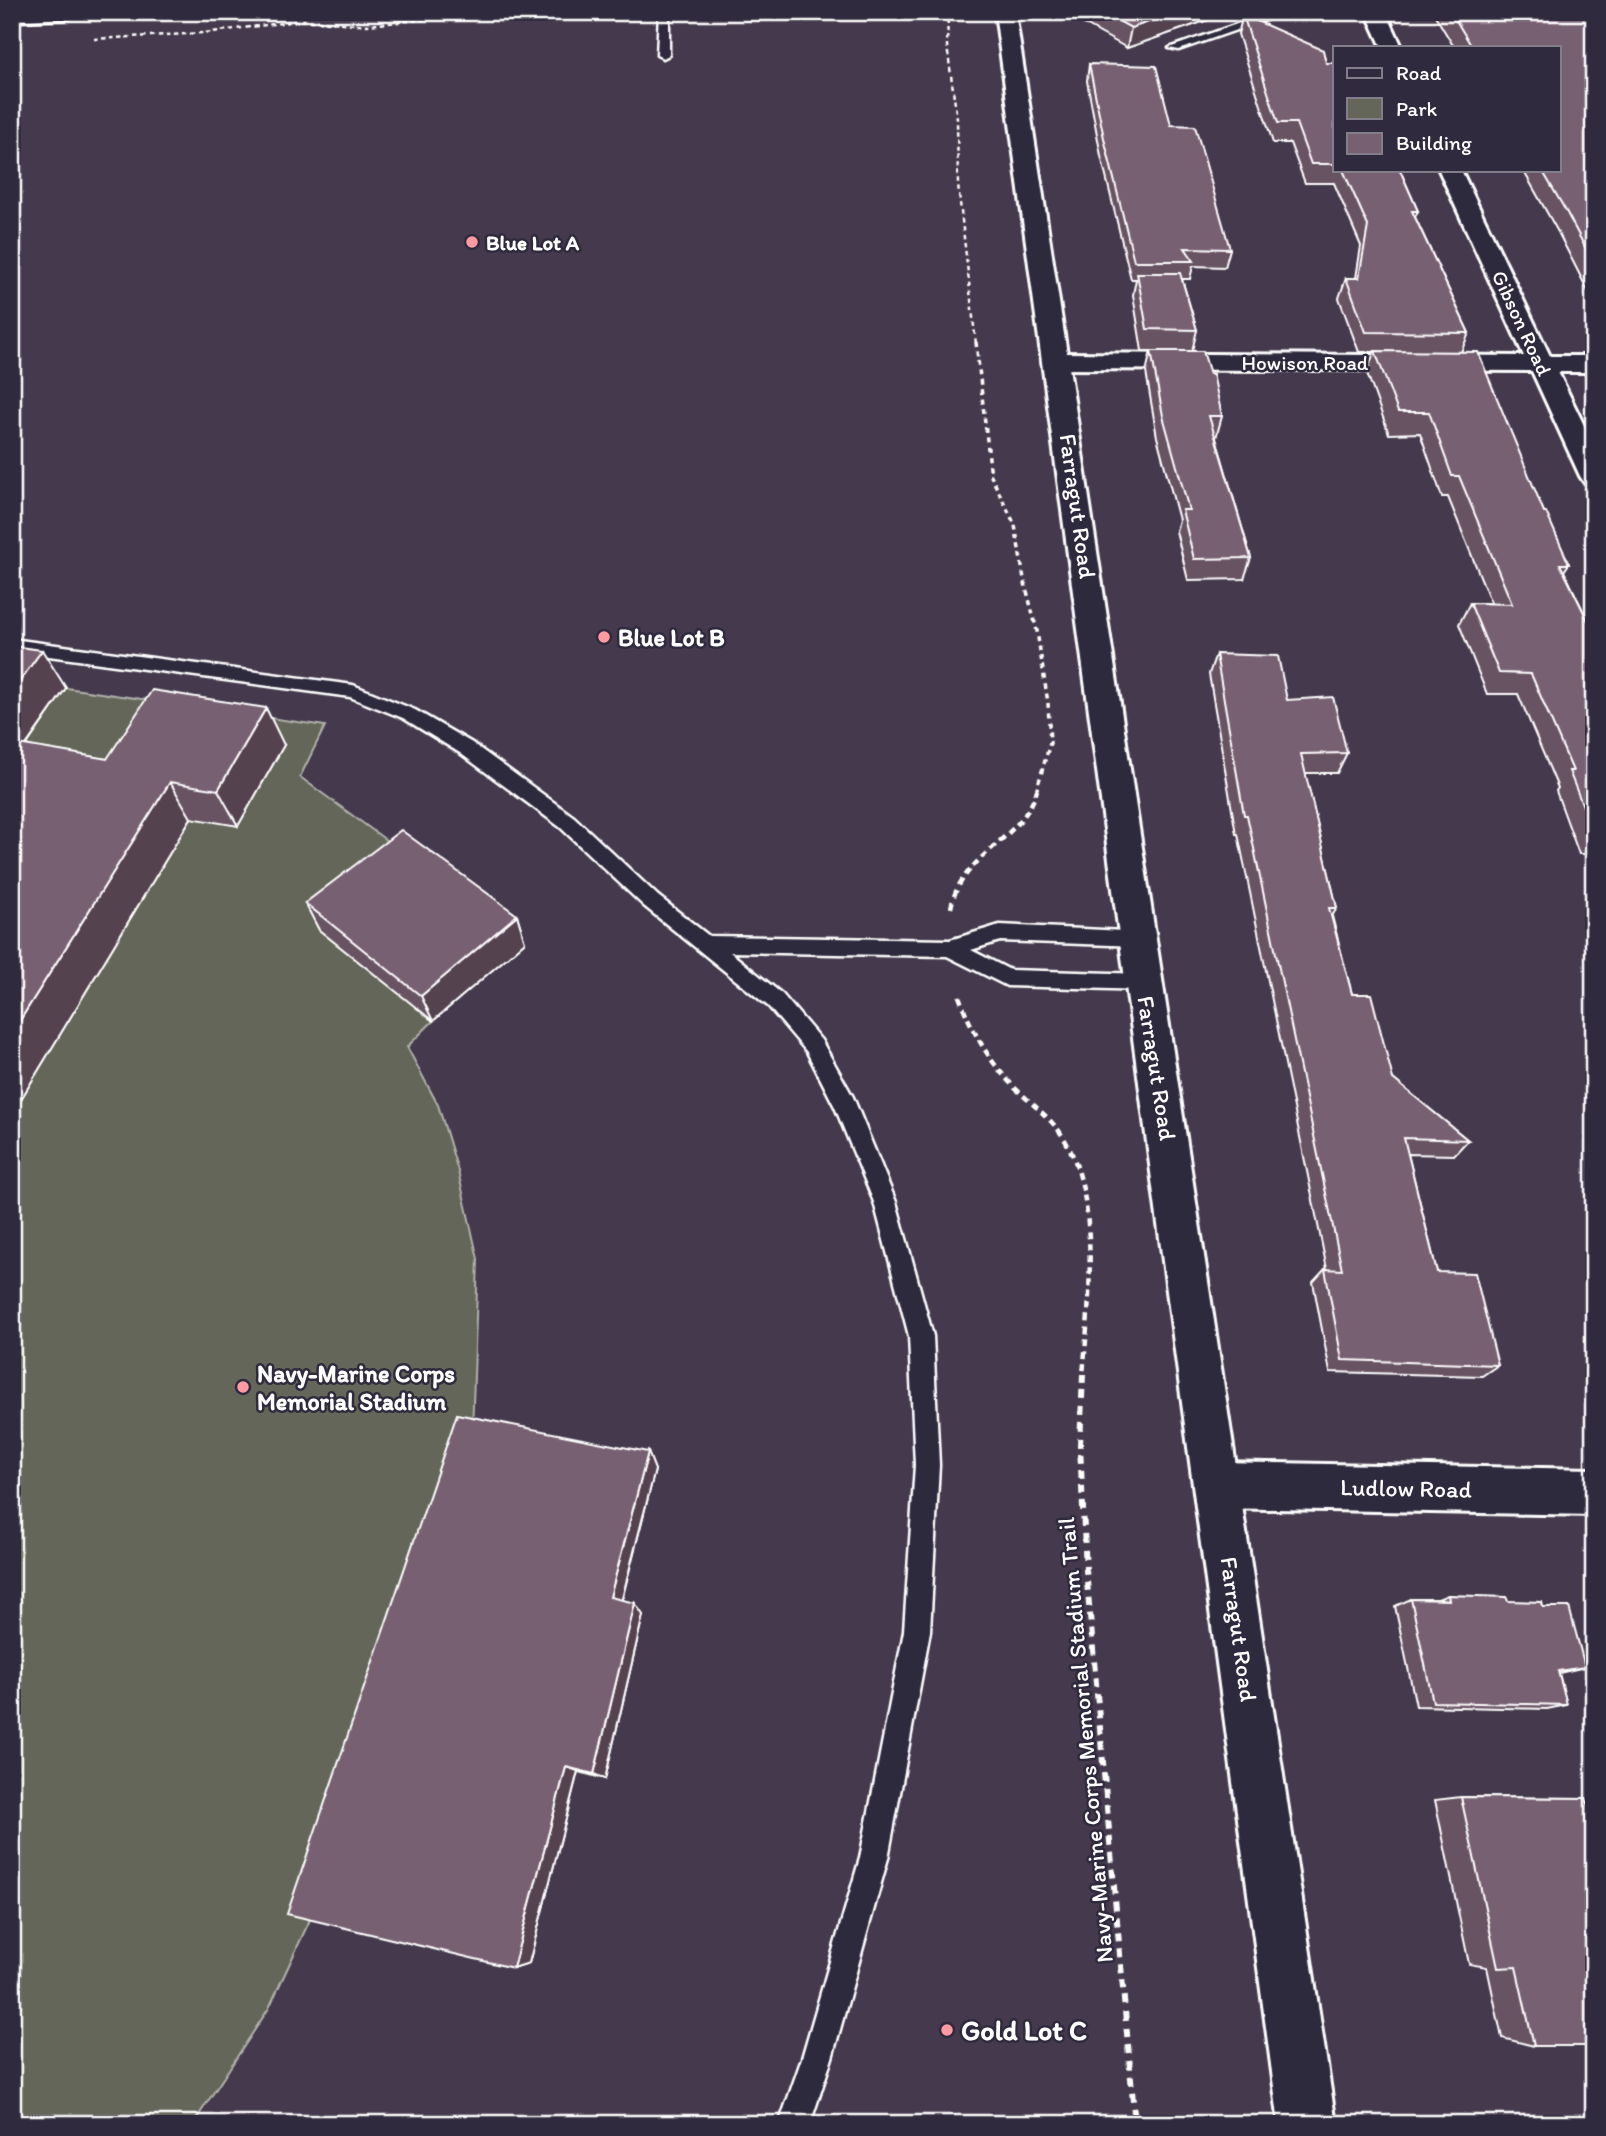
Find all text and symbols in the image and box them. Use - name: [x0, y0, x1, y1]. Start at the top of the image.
- legend: [1333, 46, 1560, 172]
- text: Road: [1396, 60, 1442, 85]
- text: Park: [1396, 96, 1438, 121]
- text: Building: [1396, 130, 1472, 155]
- place label: Blue Lot A: [486, 230, 580, 255]
- marker: Blue Lot A: [464, 234, 480, 250]
- street label: Gibson Road: [1487, 266, 1557, 380]
- street label: Howison Road: [1242, 350, 1369, 375]
- street label: Farragut Road: [1053, 432, 1103, 580]
- place label: Blue Lot B: [618, 623, 725, 652]
- marker: Blue Lot B: [596, 629, 612, 645]
- street label: Farragut Road: [1131, 994, 1183, 1142]
- place label: Navy-Marine Corps Memorial Stadium: [257, 1359, 455, 1416]
- marker: Navy-Marine Corps Memorial Stadium: [235, 1379, 251, 1395]
- street label: Ludlow Road: [1340, 1472, 1472, 1504]
- street label: Navy-Marine Corps Memorial Stadium Trail: [1051, 1516, 1119, 1964]
- street label: Farragut Road: [1214, 1555, 1264, 1703]
- place label: Gold Lot C: [961, 2013, 1087, 2047]
- marker: Gold Lot C: [939, 2022, 955, 2038]

